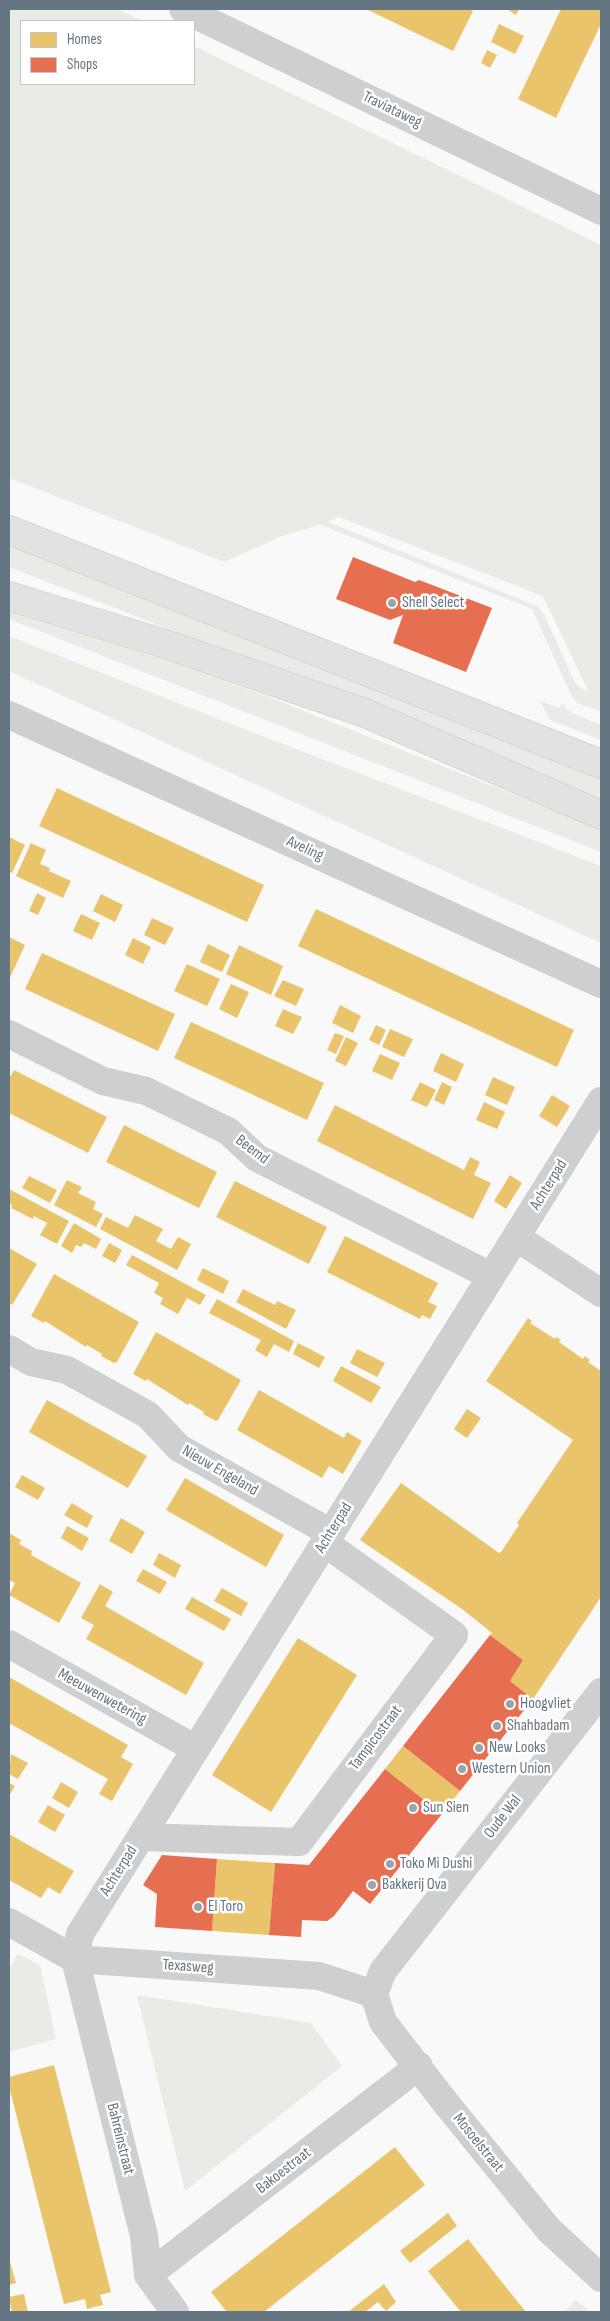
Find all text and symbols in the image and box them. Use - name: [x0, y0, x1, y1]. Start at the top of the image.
- legend: [20, 20, 195, 85]
- text: Homes: [67, 30, 102, 49]
- text: Shops: [67, 55, 98, 74]
- street label: Traviataweg: [359, 87, 425, 133]
- place label: Shell Select: [402, 593, 464, 613]
- marker: Shell Select: [386, 597, 398, 609]
- street label: Aveling: [283, 832, 327, 866]
- street label: Beemd: [231, 1131, 273, 1169]
- street label: Achterpad: [526, 1156, 572, 1214]
- street label: Nieuw Engeland: [179, 1442, 261, 1500]
- street label: Achterpad: [311, 1499, 357, 1557]
- street label: Meeuwenwetering: [54, 1665, 150, 1729]
- place label: Hoogvliet: [520, 1694, 571, 1714]
- marker: Hoogvliet: [504, 1698, 516, 1710]
- street label: Tampicostraat: [345, 1702, 407, 1774]
- place label: Shahbadam: [507, 1716, 570, 1736]
- marker: Shahbadam: [491, 1720, 503, 1732]
- place label: New Looks: [489, 1738, 546, 1758]
- marker: New Looks: [473, 1742, 485, 1754]
- place label: Western Union: [472, 1759, 551, 1779]
- marker: Western Union: [456, 1763, 468, 1775]
- street label: Oude Wal: [480, 1792, 526, 1842]
- place label: Sun Sien: [423, 1798, 469, 1818]
- marker: Sun Sien: [407, 1802, 419, 1814]
- street label: Achterpad: [96, 1842, 142, 1900]
- place label: Toko Mi Dushi: [400, 1854, 472, 1874]
- marker: Toko Mi Dushi: [384, 1858, 396, 1870]
- place label: Bakkerij Ova: [382, 1875, 447, 1895]
- marker: Bakkerij Ova: [366, 1879, 378, 1891]
- place label: El Toro: [208, 1897, 243, 1917]
- marker: El Toro: [192, 1901, 204, 1913]
- street label: Texasweg: [162, 1956, 214, 1978]
- street label: Bahreinstraat: [102, 2101, 138, 2177]
- street label: Mosoelstraat: [448, 2110, 508, 2176]
- street label: Bakoestraat: [253, 2144, 315, 2198]

